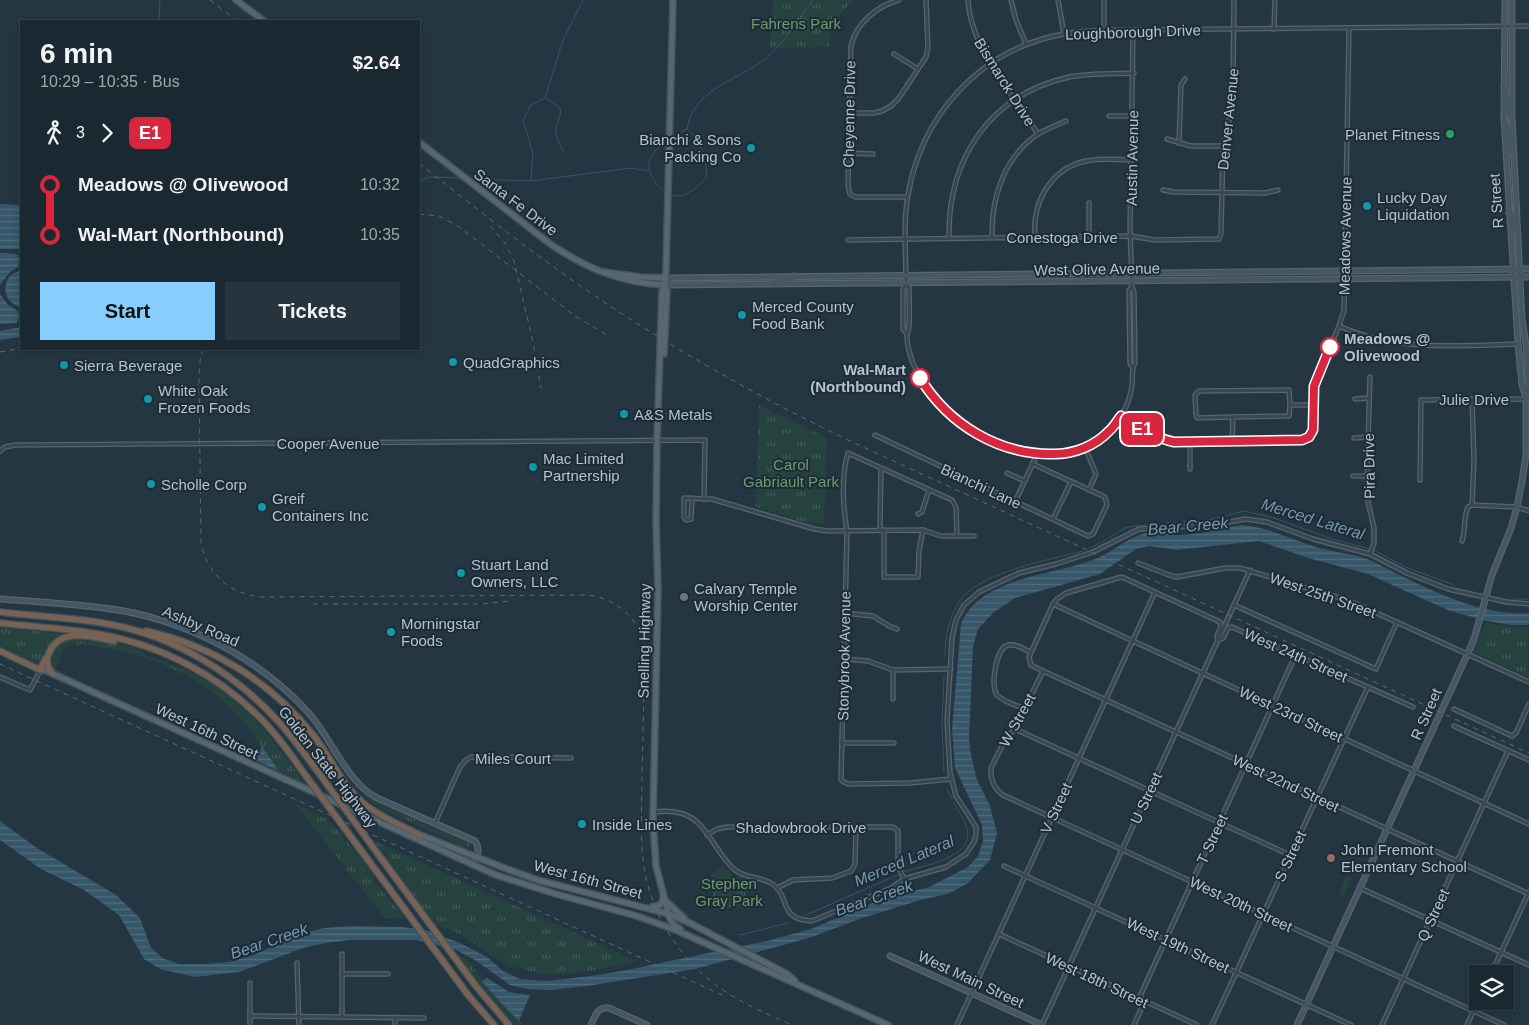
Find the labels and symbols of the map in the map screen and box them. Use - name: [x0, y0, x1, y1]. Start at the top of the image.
- park label: Fahrens Park: [751, 15, 842, 32]
- street label: Loughborough Drive: [1065, 21, 1201, 43]
- street label: Bismarck Drive: [971, 35, 1039, 129]
- street label: Cheyenne Drive: [840, 60, 858, 168]
- street label: Denver Avenue: [1214, 67, 1242, 171]
- street label: Austin Avenue: [1123, 110, 1141, 206]
- place label: Planet Fitness: [1345, 126, 1440, 143]
- marker: Planet Fitness: [1444, 128, 1456, 140]
- place label: Bianchi & Sons Packing Co: [639, 131, 741, 165]
- marker: Bianchi & Sons Packing Co: [745, 142, 757, 154]
- street label: Santa Fe Drive: [471, 165, 561, 239]
- street label: R Street: [1486, 172, 1506, 229]
- street label: Meadows Avenue: [1335, 177, 1355, 295]
- place label: Lucky Day Liquidation: [1377, 189, 1450, 223]
- marker: Lucky Day Liquidation: [1361, 200, 1373, 212]
- street label: Conestoga Drive: [1006, 229, 1118, 246]
- street label: West Olive Avenue: [1034, 259, 1160, 279]
- place label: Merced County Food Bank: [752, 298, 854, 332]
- marker: Merced County Food Bank: [736, 309, 748, 321]
- place label: Meadows @ Olivewood: [1344, 330, 1430, 364]
- marker: Meadows @ Olivewood: [1320, 337, 1340, 357]
- place label: QuadGraphics: [463, 354, 560, 371]
- marker: QuadGraphics: [447, 356, 459, 368]
- place label: Sierra Beverage: [74, 357, 182, 374]
- marker: Sierra Beverage: [58, 359, 70, 371]
- place label: Wal-Mart (Northbound): [810, 361, 906, 395]
- marker: Wal-Mart (Northbound): [910, 368, 930, 388]
- place label: White Oak Frozen Foods: [158, 382, 251, 416]
- street label: Julie Drive: [1439, 391, 1509, 408]
- marker: White Oak Frozen Foods: [142, 393, 154, 405]
- place label: A&S Metals: [634, 406, 712, 423]
- marker: A&S Metals: [618, 408, 630, 420]
- line badge: E1: [1120, 413, 1164, 445]
- street label: Pira Drive: [1360, 433, 1378, 499]
- street label: Cooper Avenue: [276, 435, 380, 452]
- place label: Mac Limited Partnership: [543, 450, 624, 484]
- park label: Carol Gabriault Park: [743, 456, 839, 490]
- street label: Bianchi Lane: [938, 460, 1024, 512]
- marker: Mac Limited Partnership: [527, 461, 539, 473]
- place label: Scholle Corp: [161, 476, 247, 493]
- marker: Scholle Corp: [145, 478, 157, 490]
- place label: Greif Containers Inc: [272, 490, 369, 524]
- water label: Merced Lateral: [1259, 495, 1367, 543]
- marker: Greif Containers Inc: [256, 501, 268, 513]
- water label: Bear Creek: [1147, 514, 1230, 538]
- place label: Stuart Land Owners, LLC: [471, 556, 559, 590]
- marker: Stuart Land Owners, LLC: [455, 567, 467, 579]
- street label: West 25th Street: [1268, 569, 1379, 621]
- place label: Calvary Temple Worship Center: [694, 580, 798, 614]
- street label: Snelling Highway: [634, 583, 654, 699]
- marker: Calvary Temple Worship Center: [678, 591, 690, 603]
- street label: Stonybrook Avenue: [834, 591, 854, 721]
- street label: Ashby Road: [160, 602, 242, 650]
- place label: Morningstar Foods: [401, 615, 480, 649]
- street label: West 24th Street: [1242, 625, 1351, 686]
- marker: Morningstar Foods: [385, 626, 397, 638]
- street label: West 23rd Street: [1237, 683, 1346, 746]
- street label: R Street: [1407, 685, 1445, 743]
- street label: W Street: [995, 690, 1039, 750]
- street label: West 16th Street: [153, 700, 262, 763]
- street label: Golden State Highway: [275, 703, 381, 831]
- street label: Miles Court: [475, 750, 552, 767]
- street label: West 22nd Street: [1230, 751, 1343, 815]
- street label: U Street: [1127, 769, 1166, 827]
- street label: V Street: [1037, 779, 1076, 836]
- street label: T Street: [1193, 811, 1231, 867]
- place label: Inside Lines: [592, 816, 672, 833]
- marker: Inside Lines: [576, 818, 588, 830]
- street label: Shadowbrook Drive: [736, 819, 866, 836]
- street label: S Street: [1271, 827, 1310, 884]
- water label: Merced Lateral: [852, 832, 957, 890]
- place label: John Fremont Elementary School: [1341, 841, 1467, 875]
- marker: John Fremont Elementary School: [1325, 852, 1337, 864]
- street label: West 16th Street: [532, 856, 645, 902]
- street label: West 20th Street: [1187, 873, 1296, 936]
- park label: Stephen Gray Park: [695, 875, 763, 909]
- water label: Bear Creek: [833, 876, 916, 919]
- street label: Q Street: [1413, 885, 1453, 944]
- street label: West 19th Street: [1124, 914, 1233, 977]
- water label: Bear Creek: [228, 919, 311, 962]
- street label: West Main Street: [915, 947, 1027, 1011]
- street label: West 18th Street: [1043, 949, 1152, 1012]

